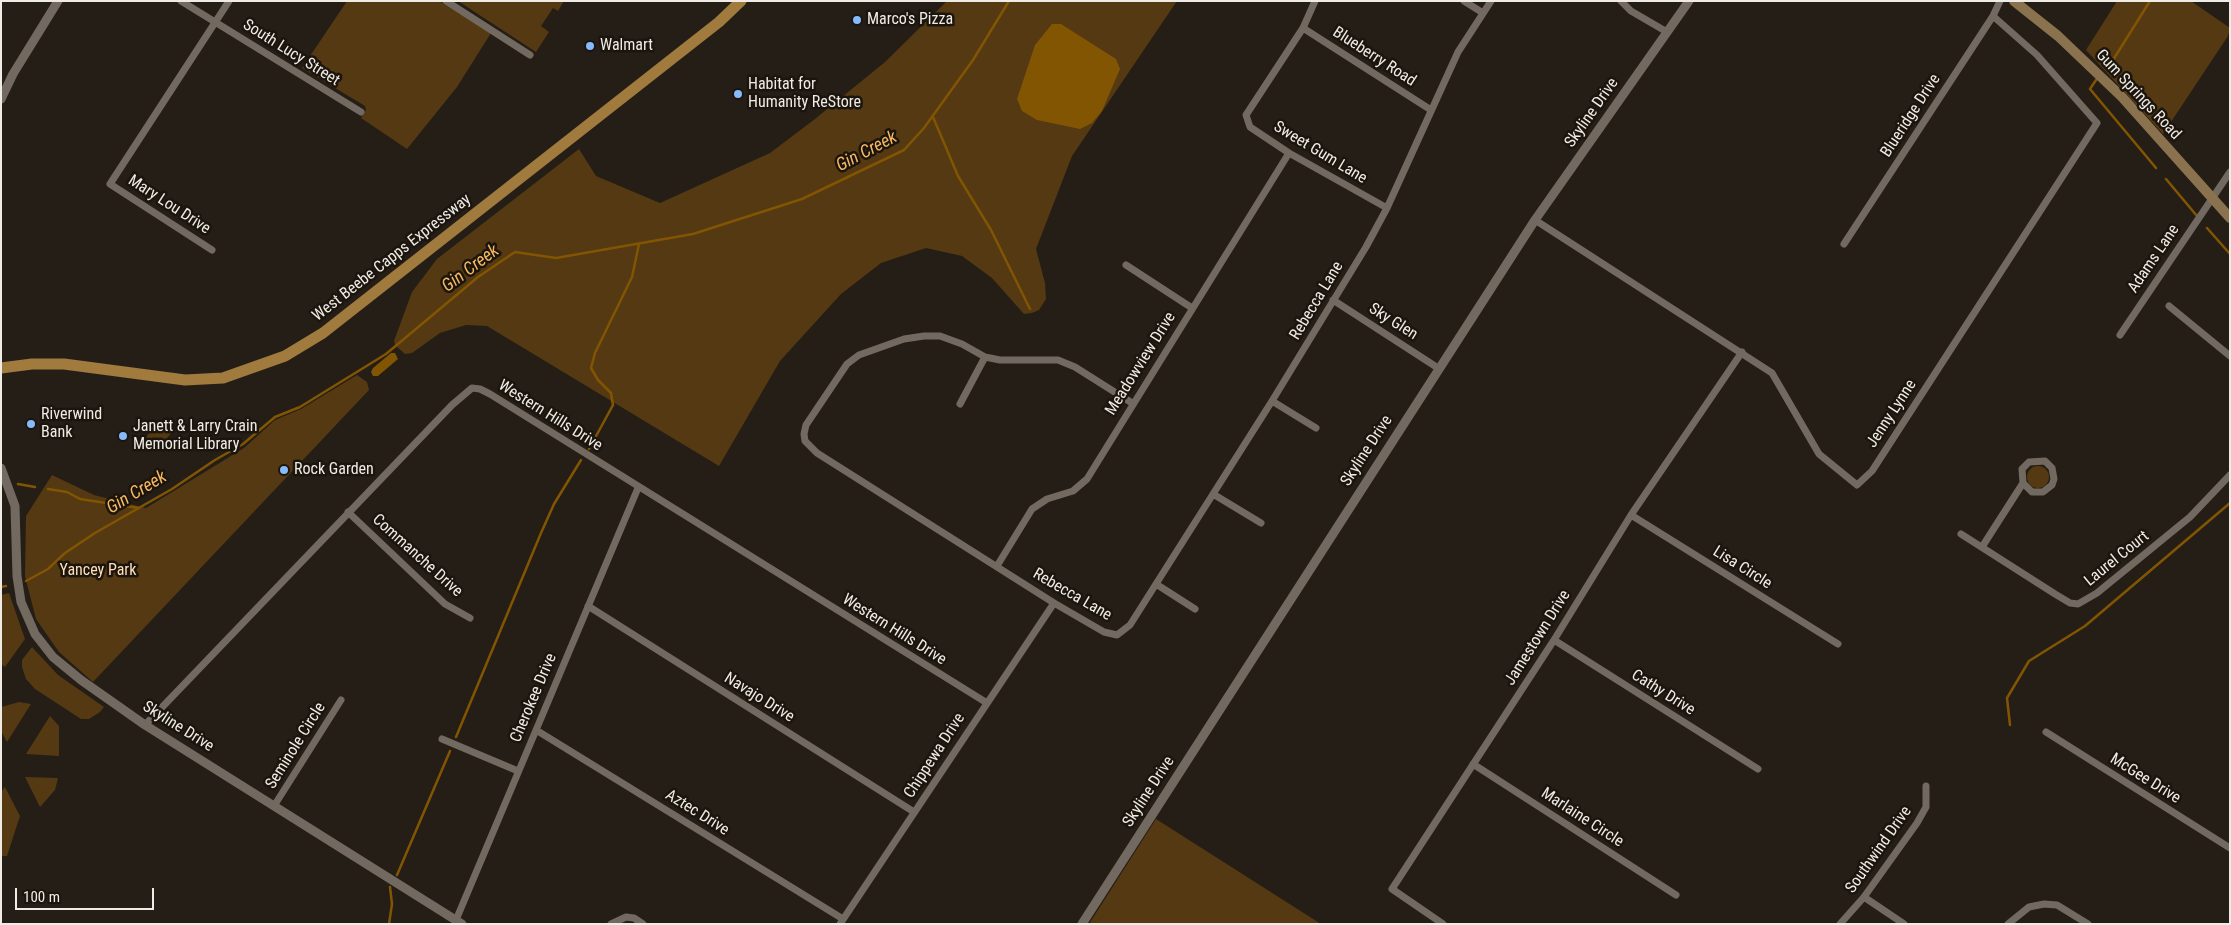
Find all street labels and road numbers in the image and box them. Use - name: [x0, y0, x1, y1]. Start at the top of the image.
- street label: South Lucy Street: [239, 16, 343, 90]
- street label: Blueberry Road: [1329, 23, 1419, 91]
- street label: Gum Springs Road: [2091, 46, 2185, 144]
- street label: Blueridge Drive: [1877, 71, 1945, 161]
- street label: Skyline Drive: [1561, 75, 1623, 151]
- street label: Sweet Gum Lane: [1270, 118, 1370, 188]
- street label: Mary Lou Drive: [124, 171, 214, 239]
- street label: West Beebe Capps Expressway: [309, 190, 475, 326]
- street label: Adams Lane: [2124, 221, 2184, 297]
- street label: Rebecca Lane: [1286, 258, 1348, 344]
- street label: Sky Glen: [1365, 299, 1421, 345]
- street label: Meadowview Drive: [1102, 309, 1180, 419]
- street label: Western Hills Drive: [494, 376, 606, 456]
- street label: Jenny Lynne: [1863, 376, 1921, 452]
- street label: Skyline Drive: [1337, 412, 1397, 490]
- street label: Commanche Drive: [368, 510, 466, 602]
- street label: Laurel Court: [2081, 527, 2153, 591]
- street label: Lisa Circle: [1709, 542, 1775, 594]
- street label: Rebecca Lane: [1029, 565, 1115, 625]
- street label: Jamestown Drive: [1501, 587, 1575, 689]
- street label: Western Hills Drive: [838, 590, 950, 670]
- street label: Cherokee Drive: [507, 651, 561, 745]
- street label: Cathy Drive: [1628, 666, 1698, 720]
- street label: Navajo Drive: [720, 669, 798, 727]
- street label: Skyline Drive: [139, 698, 217, 756]
- street label: Seminole Circle: [262, 699, 330, 793]
- street label: Chippewa Drive: [900, 710, 970, 802]
- street label: McGee Drive: [2106, 750, 2184, 808]
- street label: Skyline Drive: [1119, 753, 1179, 831]
- street label: Marlaine Circle: [1537, 784, 1627, 852]
- street label: Aztec Drive: [662, 786, 732, 840]
- street label: Southwind Drive: [1842, 803, 1916, 897]

